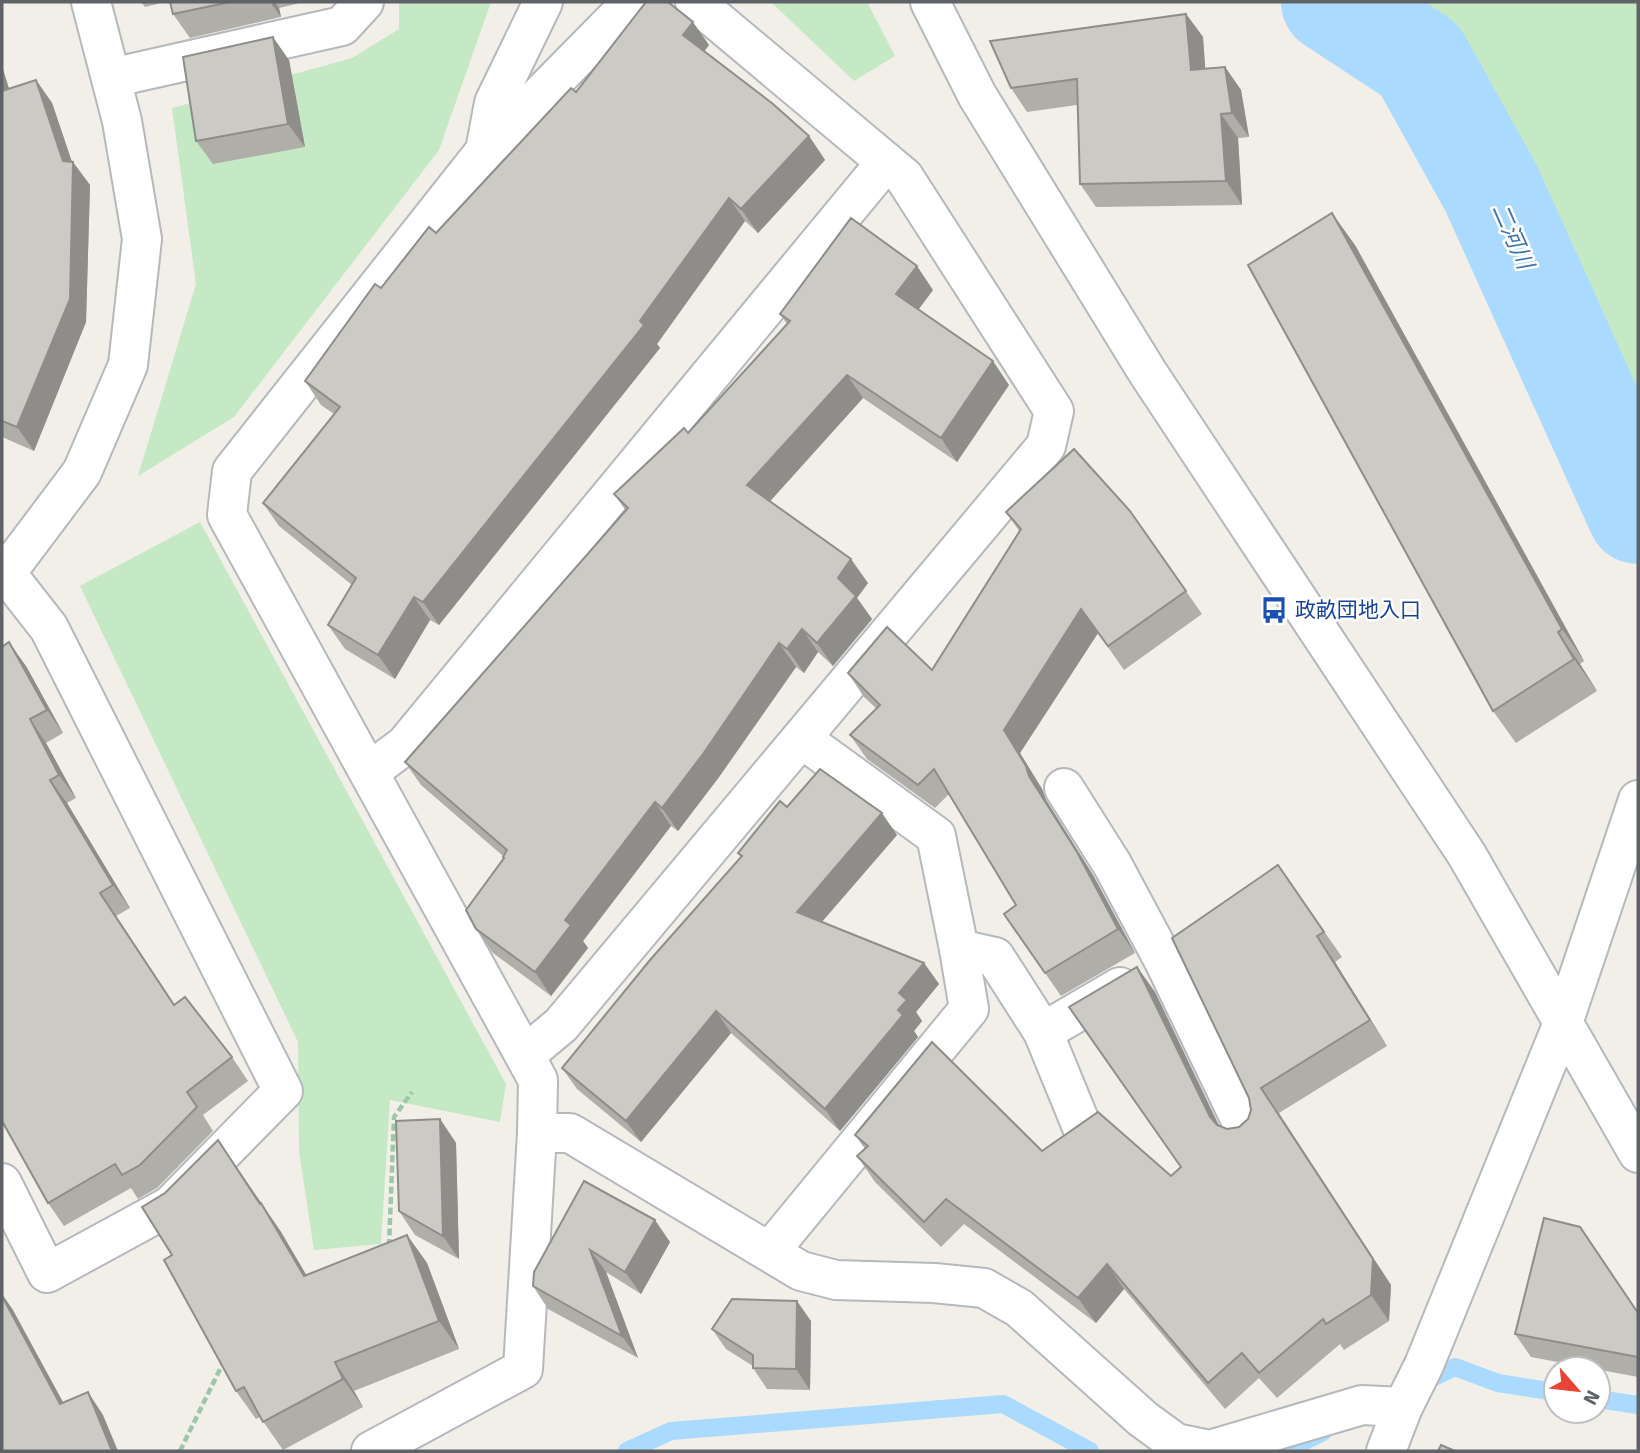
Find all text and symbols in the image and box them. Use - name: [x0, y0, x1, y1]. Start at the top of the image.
- water label: 二河川: [1485, 199, 1541, 276]
- bus stop icon: 政畝団地入口: [1259, 595, 1289, 625]
- place label: 政畝団地入口: [1295, 597, 1421, 623]
- north arrow: [1542, 1355, 1612, 1425]
- text: N: [1577, 1386, 1605, 1409]

